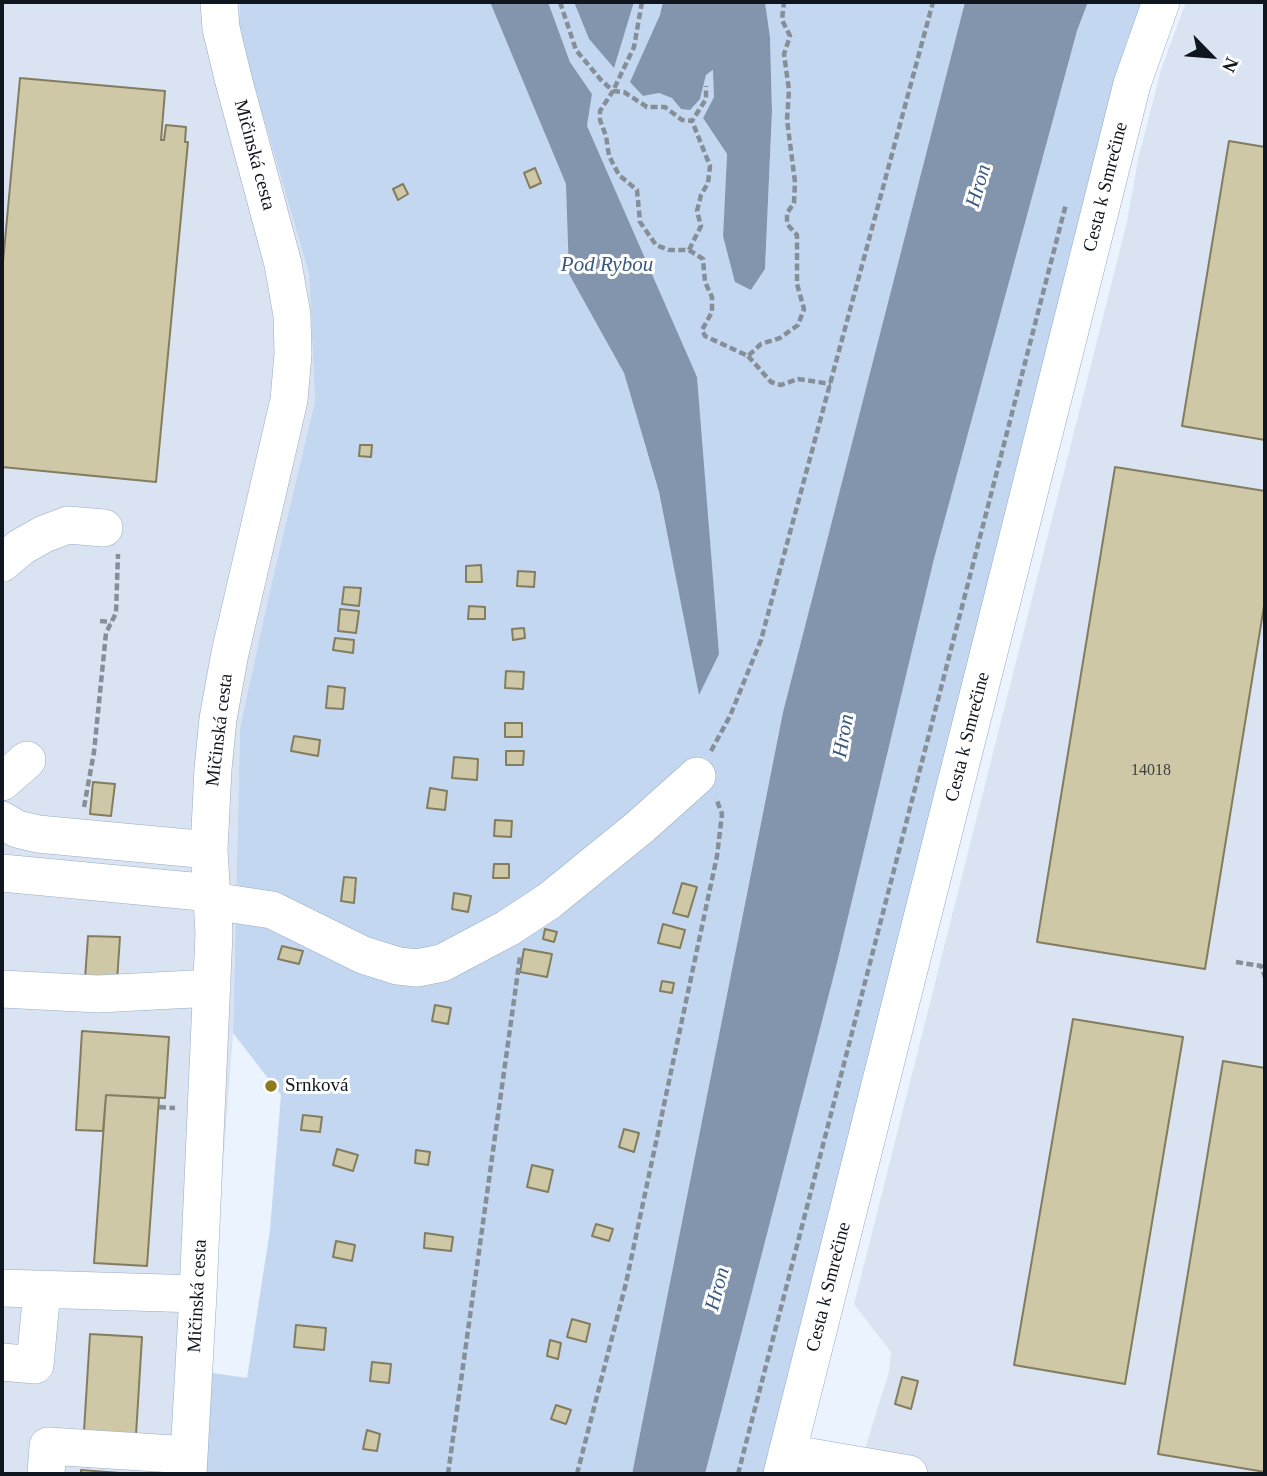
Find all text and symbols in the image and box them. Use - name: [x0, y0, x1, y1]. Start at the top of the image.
- north arrow: [1176, 21, 1246, 91]
- text: N: [1218, 54, 1243, 76]
- street label: Mičinská cesta: [228, 97, 280, 213]
- street label: Cesta k Smrečine: [1079, 120, 1133, 254]
- water label: Hron: [961, 162, 997, 210]
- water label: Pod Rybou: [561, 252, 653, 278]
- street label: Cesta k Smrečine: [941, 670, 995, 804]
- street label: Mičinská cesta: [202, 672, 238, 788]
- water label: Hron: [828, 712, 860, 760]
- house number: 14018: [1131, 761, 1171, 781]
- place label: Srnková: [285, 1075, 348, 1097]
- marker: Srnková: [263, 1078, 279, 1094]
- street label: Cesta k Smrečine: [802, 1220, 856, 1354]
- street label: Mičinská cesta: [184, 1239, 212, 1353]
- water label: Hron: [700, 1265, 736, 1313]

